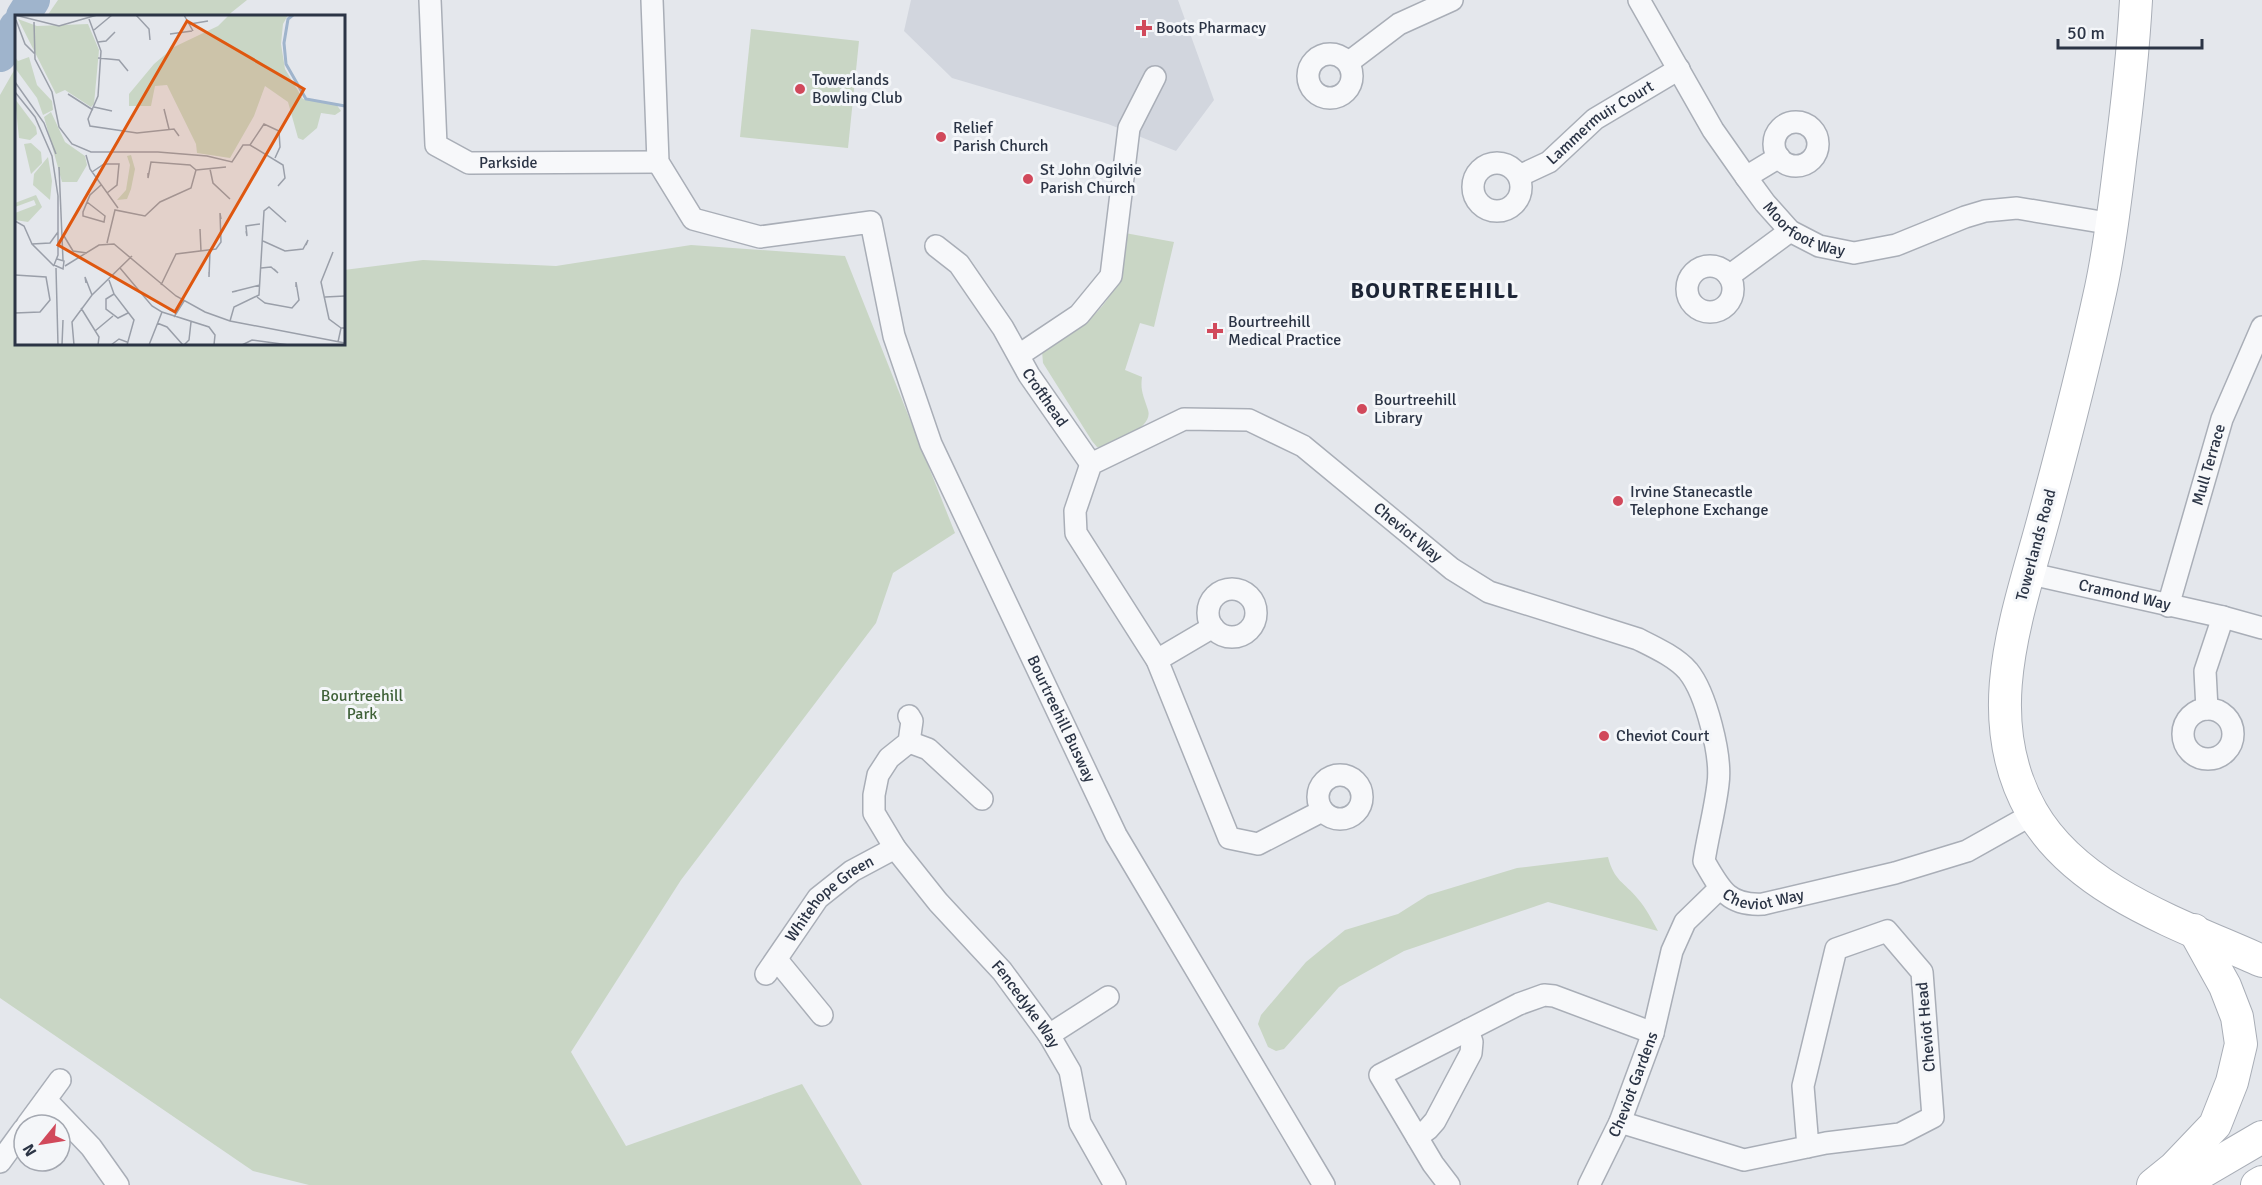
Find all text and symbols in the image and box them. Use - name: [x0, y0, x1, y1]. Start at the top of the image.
- scale bar: [2058, 12, 2202, 50]
- inset map: [15, 15, 345, 345]
- place label: Boots Pharmacy: [1156, 18, 1266, 38]
- marker: Boots Pharmacy: [1137, 21, 1151, 35]
- text: 50 m: [2067, 22, 2105, 44]
- place label: Towerlands Bowling Club: [812, 70, 902, 108]
- street label: Lammermuir Court: [1542, 76, 1658, 169]
- marker: Towerlands Bowling Club: [793, 82, 807, 96]
- place label: Relief Parish Church: [953, 118, 1049, 156]
- marker: Relief Parish Church: [934, 130, 948, 144]
- street label: Parkside: [479, 153, 538, 173]
- place label: St John Ogilvie Parish Church: [1040, 160, 1142, 198]
- marker: St John Ogilvie Parish Church: [1021, 172, 1035, 186]
- street label: Moorfoot Way: [1758, 197, 1847, 261]
- district label: BOURTREEHILL: [1350, 277, 1520, 304]
- place label: Bourtreehill Medical Practice: [1228, 312, 1341, 350]
- marker: Bourtreehill Medical Practice: [1206, 322, 1224, 340]
- street label: Crofthead: [1017, 365, 1072, 431]
- place label: Bourtreehill Library: [1374, 390, 1457, 428]
- marker: Bourtreehill Library: [1355, 402, 1369, 416]
- street label: Mull Terrace: [2187, 422, 2230, 508]
- place label: Irvine Stanecastle Telephone Exchange: [1630, 482, 1769, 520]
- street label: Towerlands Road: [2011, 487, 2061, 603]
- marker: Irvine Stanecastle Telephone Exchange: [1611, 494, 1625, 508]
- street label: Cheviot Way: [1369, 498, 1447, 567]
- street label: Cramond Way: [2077, 575, 2173, 615]
- street label: Bourtreehill Busway: [1022, 652, 1100, 786]
- park label: Bourtreehill Park: [321, 686, 404, 724]
- place label: Cheviot Court: [1616, 726, 1710, 746]
- marker: Cheviot Court: [1597, 729, 1611, 743]
- street label: Whitehope Green: [781, 851, 877, 946]
- street label: Cheviot Way: [1718, 884, 1806, 915]
- street label: Fencedyke Way: [987, 956, 1065, 1052]
- street label: Cheviot Head: [1912, 981, 1940, 1073]
- street label: Cheviot Gardens: [1604, 1029, 1663, 1141]
- north arrow: [12, 1113, 72, 1173]
- text: N: [18, 1140, 41, 1160]

